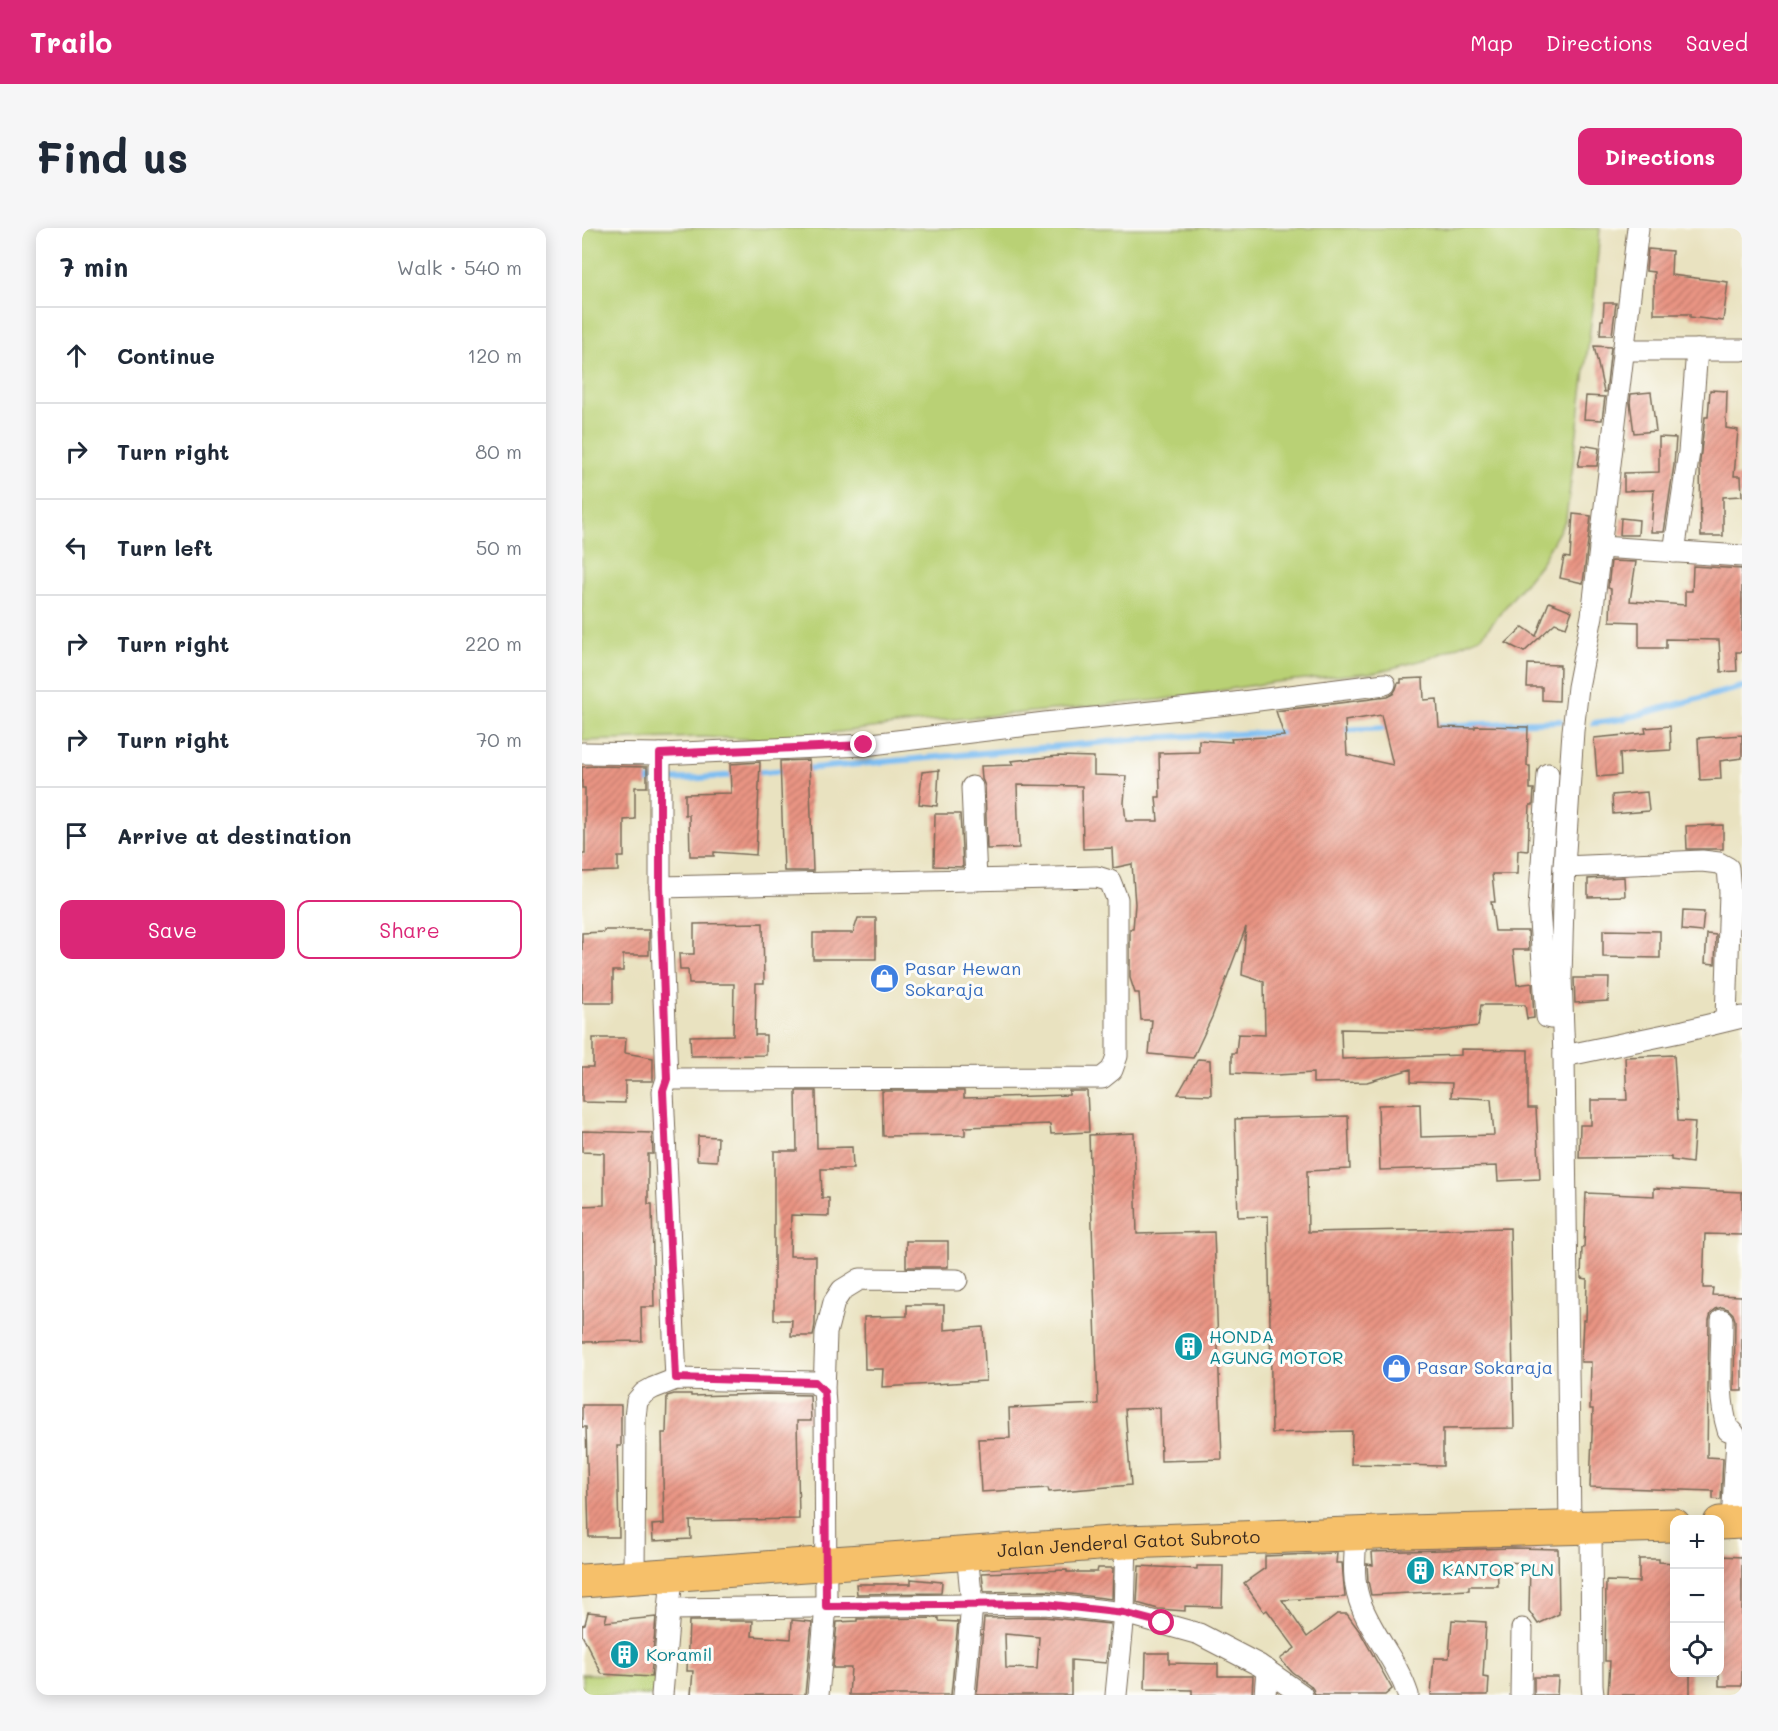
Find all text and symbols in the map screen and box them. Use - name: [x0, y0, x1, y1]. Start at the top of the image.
- text: Trailo: [30, 24, 112, 60]
- text: Map: [1470, 29, 1513, 56]
- text: Directions: [1546, 29, 1653, 56]
- text: Saved: [1686, 29, 1748, 56]
- button: Directions: [1578, 128, 1742, 185]
- text: Find us: [36, 129, 188, 184]
- text: 7 min: [60, 250, 128, 284]
- text: Walk · 540 m: [397, 254, 522, 280]
- icon: ahead: [60, 339, 93, 372]
- text: Continue: [117, 341, 215, 370]
- text: 120 m: [467, 342, 522, 368]
- icon: right: [60, 435, 93, 468]
- text: Turn right: [117, 437, 229, 466]
- text: 80 m: [475, 438, 522, 464]
- icon: left: [60, 531, 93, 564]
- text: Turn left: [117, 533, 213, 562]
- text: 50 m: [476, 534, 522, 560]
- icon: right: [60, 627, 93, 660]
- text: Turn right: [117, 629, 229, 658]
- text: 220 m: [465, 630, 522, 656]
- icon: right: [60, 723, 93, 756]
- text: Turn right: [117, 725, 229, 754]
- text: 70 m: [476, 726, 522, 752]
- route end: [850, 731, 876, 757]
- icon: arrive: [60, 819, 93, 852]
- text: Arrive at destination: [117, 821, 352, 850]
- button: Save: [60, 900, 285, 959]
- button: Share: [297, 900, 522, 959]
- place label: Pasar Hewan Sokaraja: [905, 956, 1021, 1001]
- shop icon: Pasar Hewan Sokaraja: [868, 963, 900, 995]
- place label: HONDA AGUNG MOTOR: [1209, 1324, 1344, 1369]
- building icon: HONDA AGUNG MOTOR: [1172, 1331, 1204, 1363]
- shop icon: Pasar Sokaraja: [1380, 1352, 1412, 1384]
- place label: Pasar Sokaraja: [1417, 1355, 1553, 1379]
- map controls: [1670, 1515, 1724, 1677]
- button: +: [1670, 1515, 1724, 1569]
- street label: Jalan Jenderal Gatot Subroto: [996, 1524, 1261, 1562]
- building icon: KANTOR PLN: [1405, 1554, 1437, 1586]
- place label: KANTOR PLN: [1442, 1557, 1554, 1581]
- button: −: [1670, 1569, 1724, 1623]
- route start: [1148, 1609, 1174, 1635]
- button: locate: [1670, 1623, 1724, 1677]
- building icon: Koramil: [609, 1639, 641, 1671]
- place label: Koramil: [646, 1642, 712, 1666]

